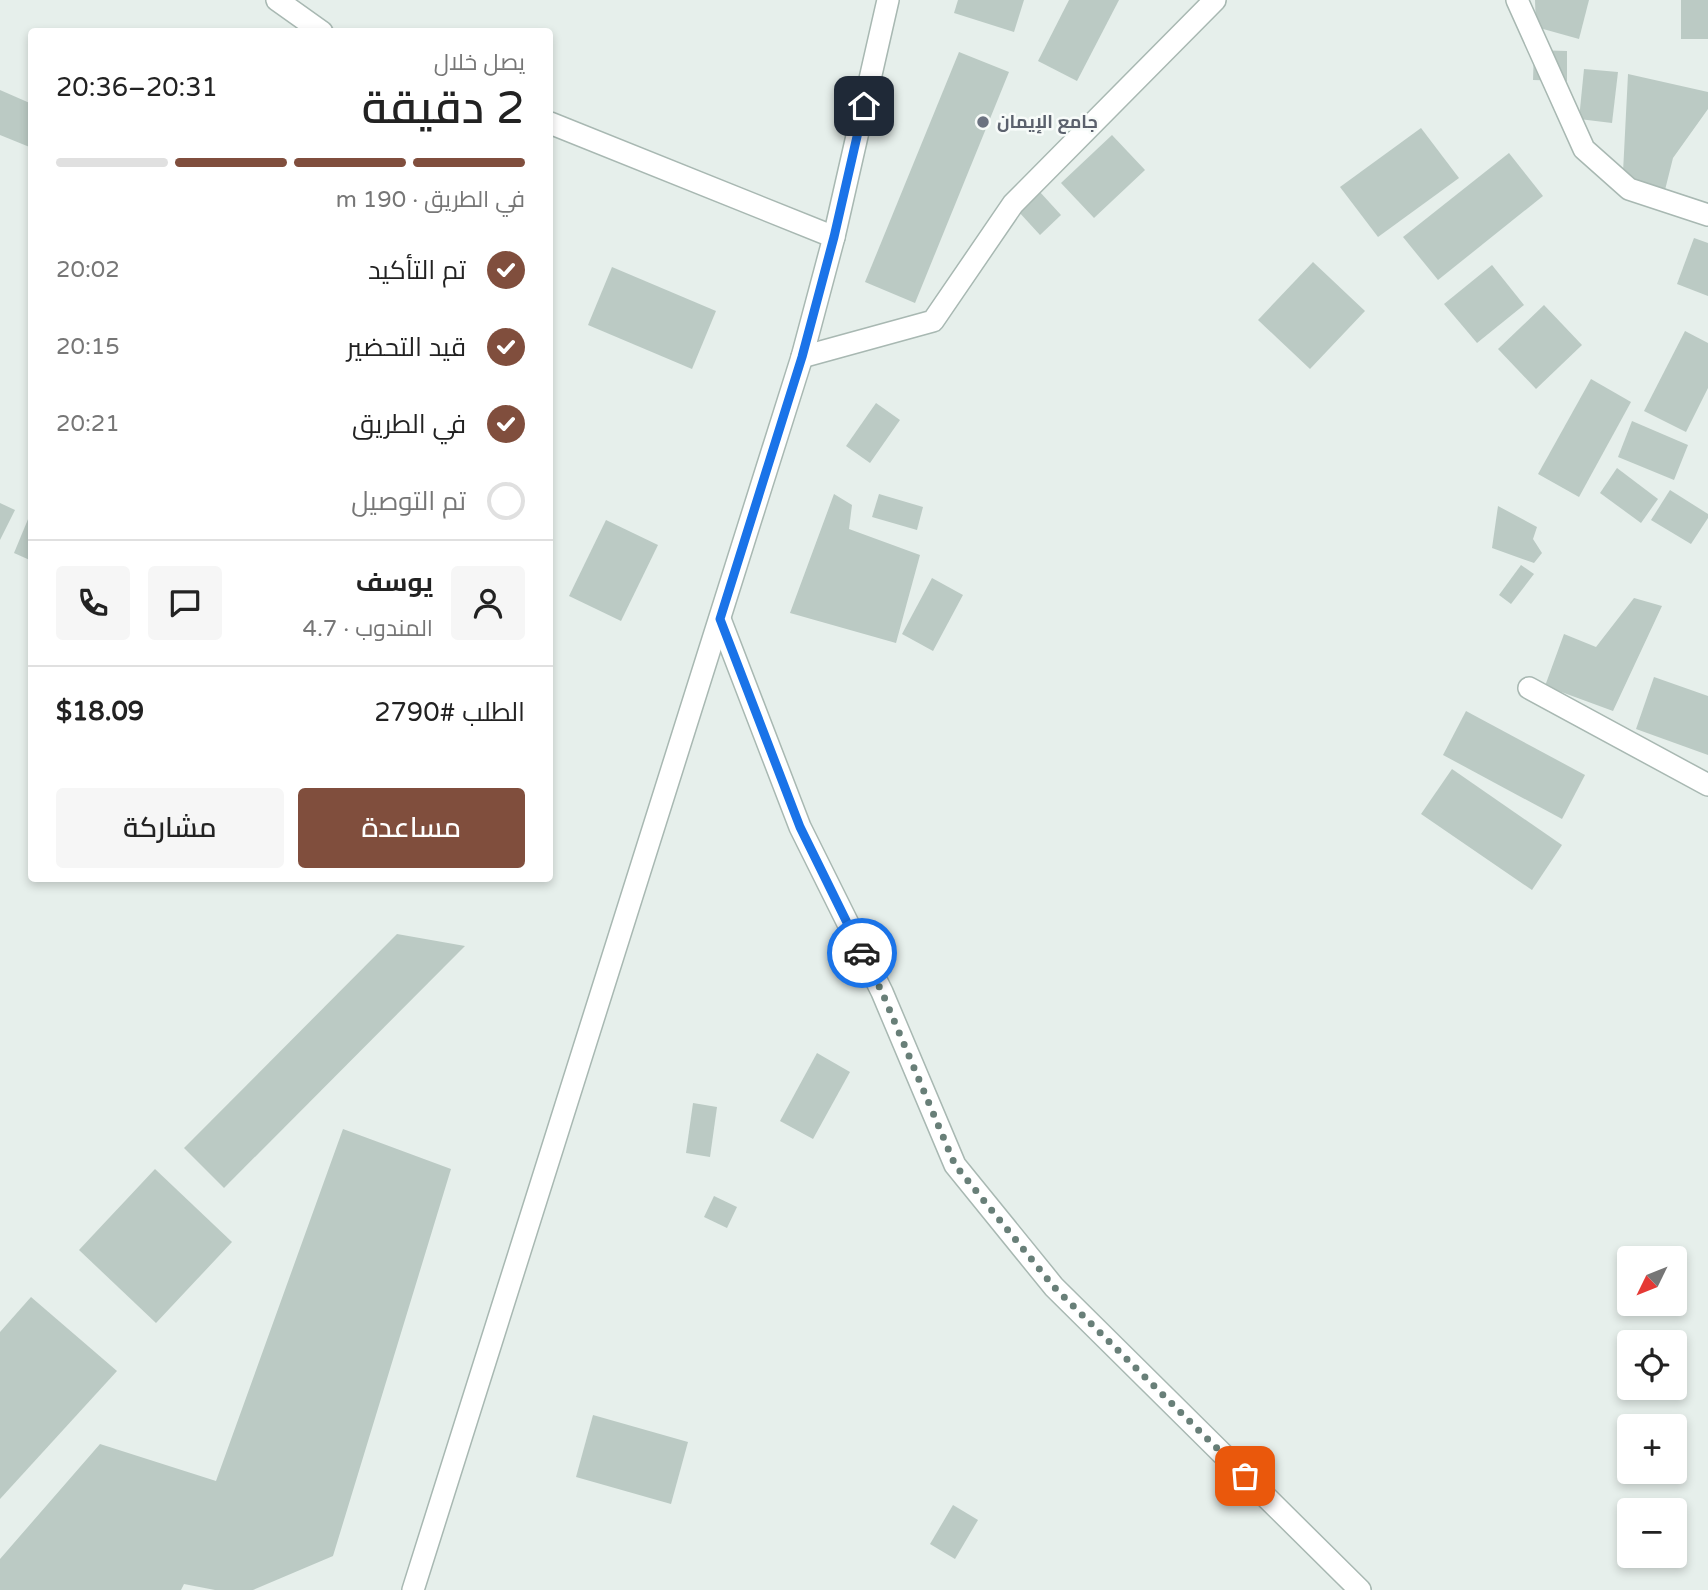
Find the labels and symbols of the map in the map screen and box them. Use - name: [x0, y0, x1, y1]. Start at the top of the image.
- pin: [834, 76, 894, 136]
- place label: جامع الإيمان: [997, 111, 1098, 134]
- marker: جامع الإيمان: [975, 114, 991, 130]
- courier: [827, 918, 897, 988]
- north arrow: [1617, 1246, 1687, 1316]
- pin: [1215, 1446, 1275, 1506]

